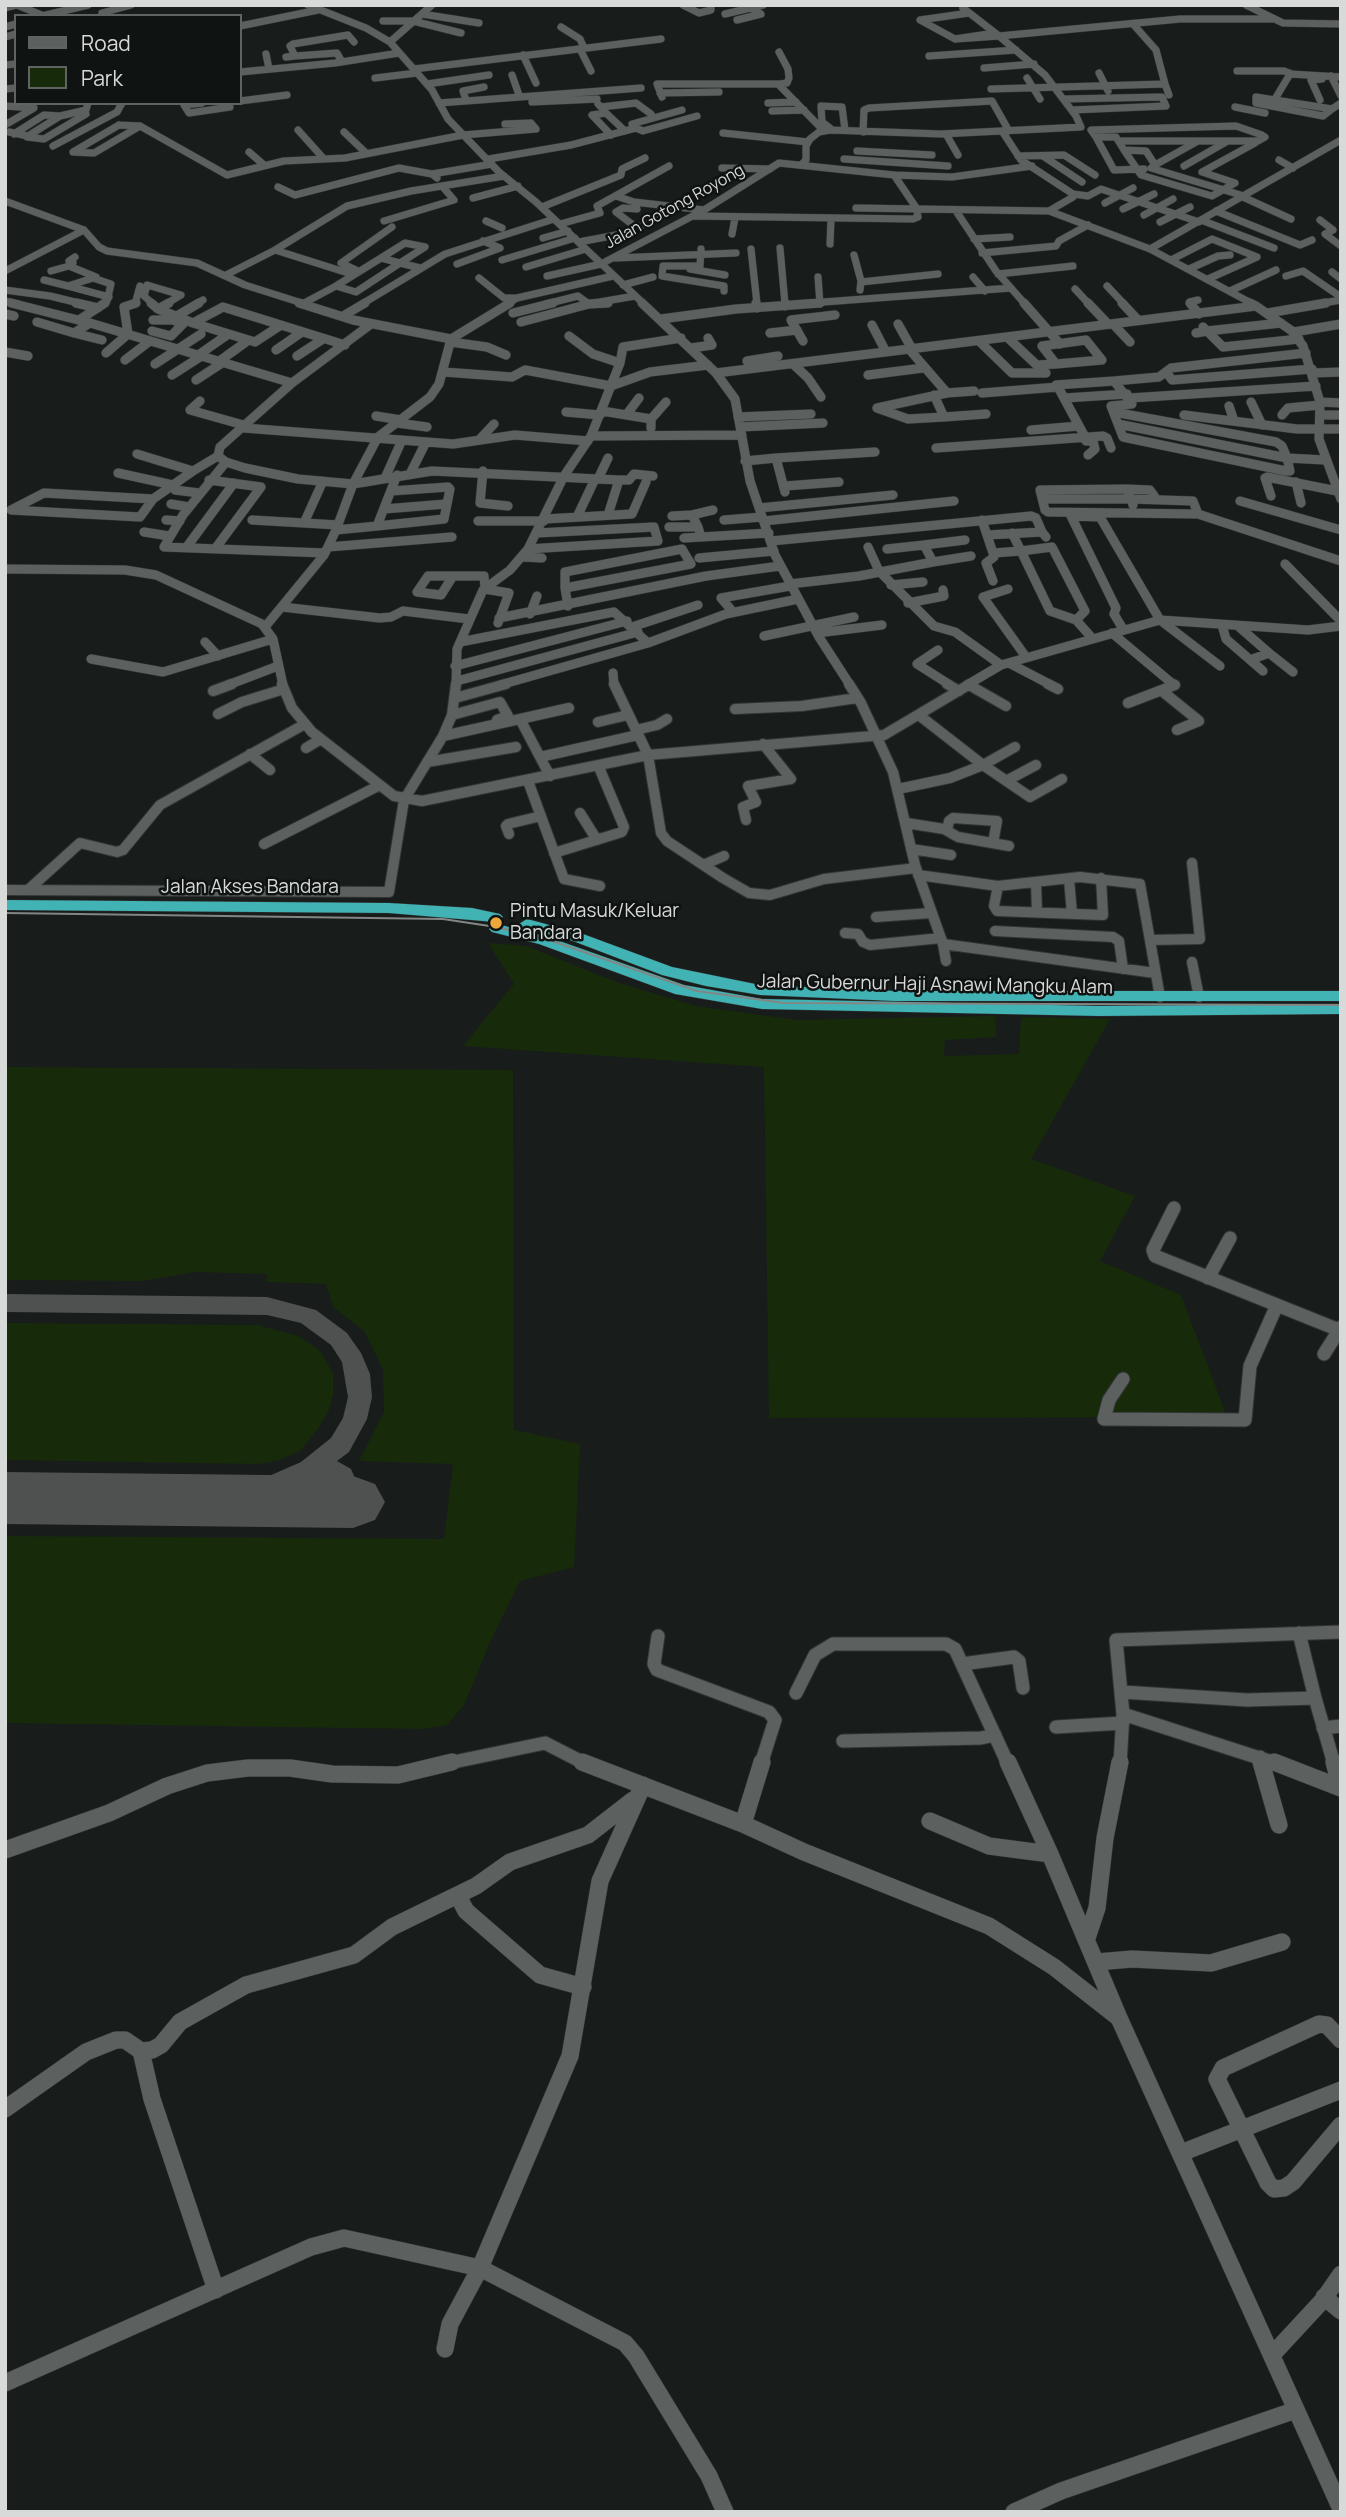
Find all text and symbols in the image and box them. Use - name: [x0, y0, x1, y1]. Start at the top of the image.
- legend: [14, 14, 242, 105]
- text: Road: [81, 29, 131, 57]
- text: Park: [81, 64, 123, 92]
- street label: Jalan Gotong Royong: [602, 161, 748, 253]
- street label: Jalan Akses Bandara: [161, 877, 339, 899]
- place label: Pintu Masuk/Keluar Bandara: [510, 901, 679, 945]
- marker: Pintu Masuk/Keluar Bandara: [488, 915, 504, 931]
- street label: Jalan Gubernur Haji Asnawi Mangku Alam: [757, 970, 1113, 1000]

